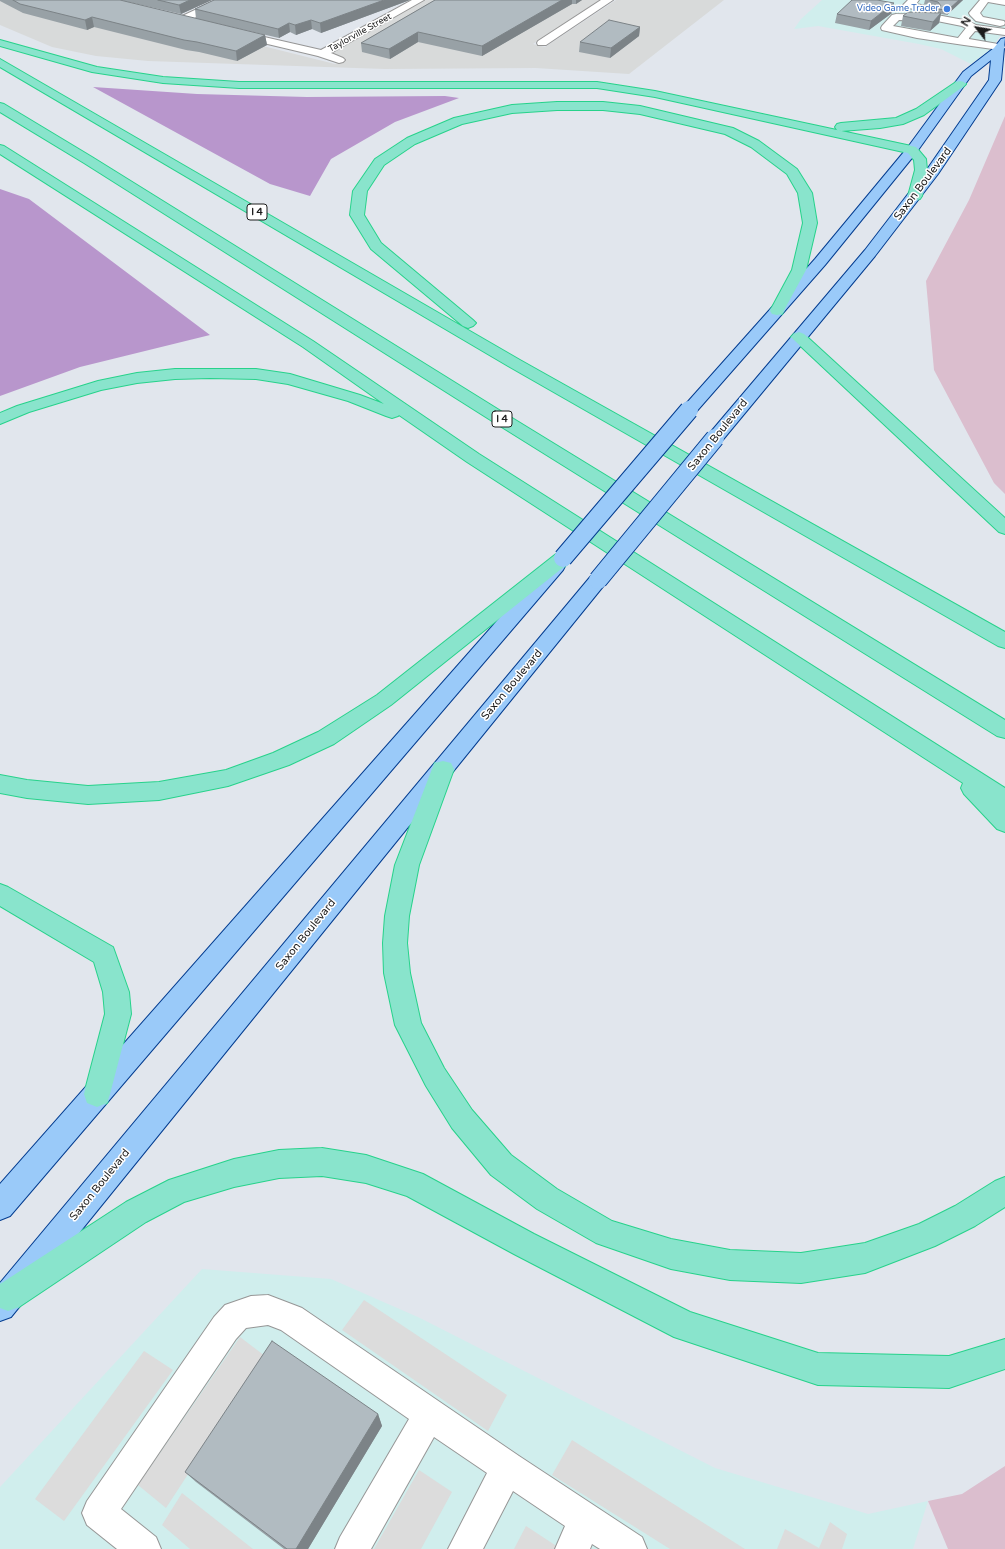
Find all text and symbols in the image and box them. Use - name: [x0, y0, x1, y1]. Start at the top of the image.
- place label: Video Game Trader: [857, 4, 939, 14]
- marker: Video Game Trader: [942, 4, 952, 14]
- north arrow: [957, 8, 997, 48]
- street label: Taylorville Street: [327, 11, 393, 55]
- text: N: [958, 14, 974, 29]
- street label: Saxon Boulevard: [891, 145, 955, 223]
- road number: I 4: [247, 204, 267, 220]
- street label: Saxon Boulevard: [685, 397, 751, 473]
- road number: I 4: [492, 411, 512, 427]
- street label: Saxon Boulevard: [479, 647, 545, 723]
- street label: Saxon Boulevard: [273, 897, 339, 973]
- street label: Saxon Boulevard: [67, 1147, 133, 1223]

